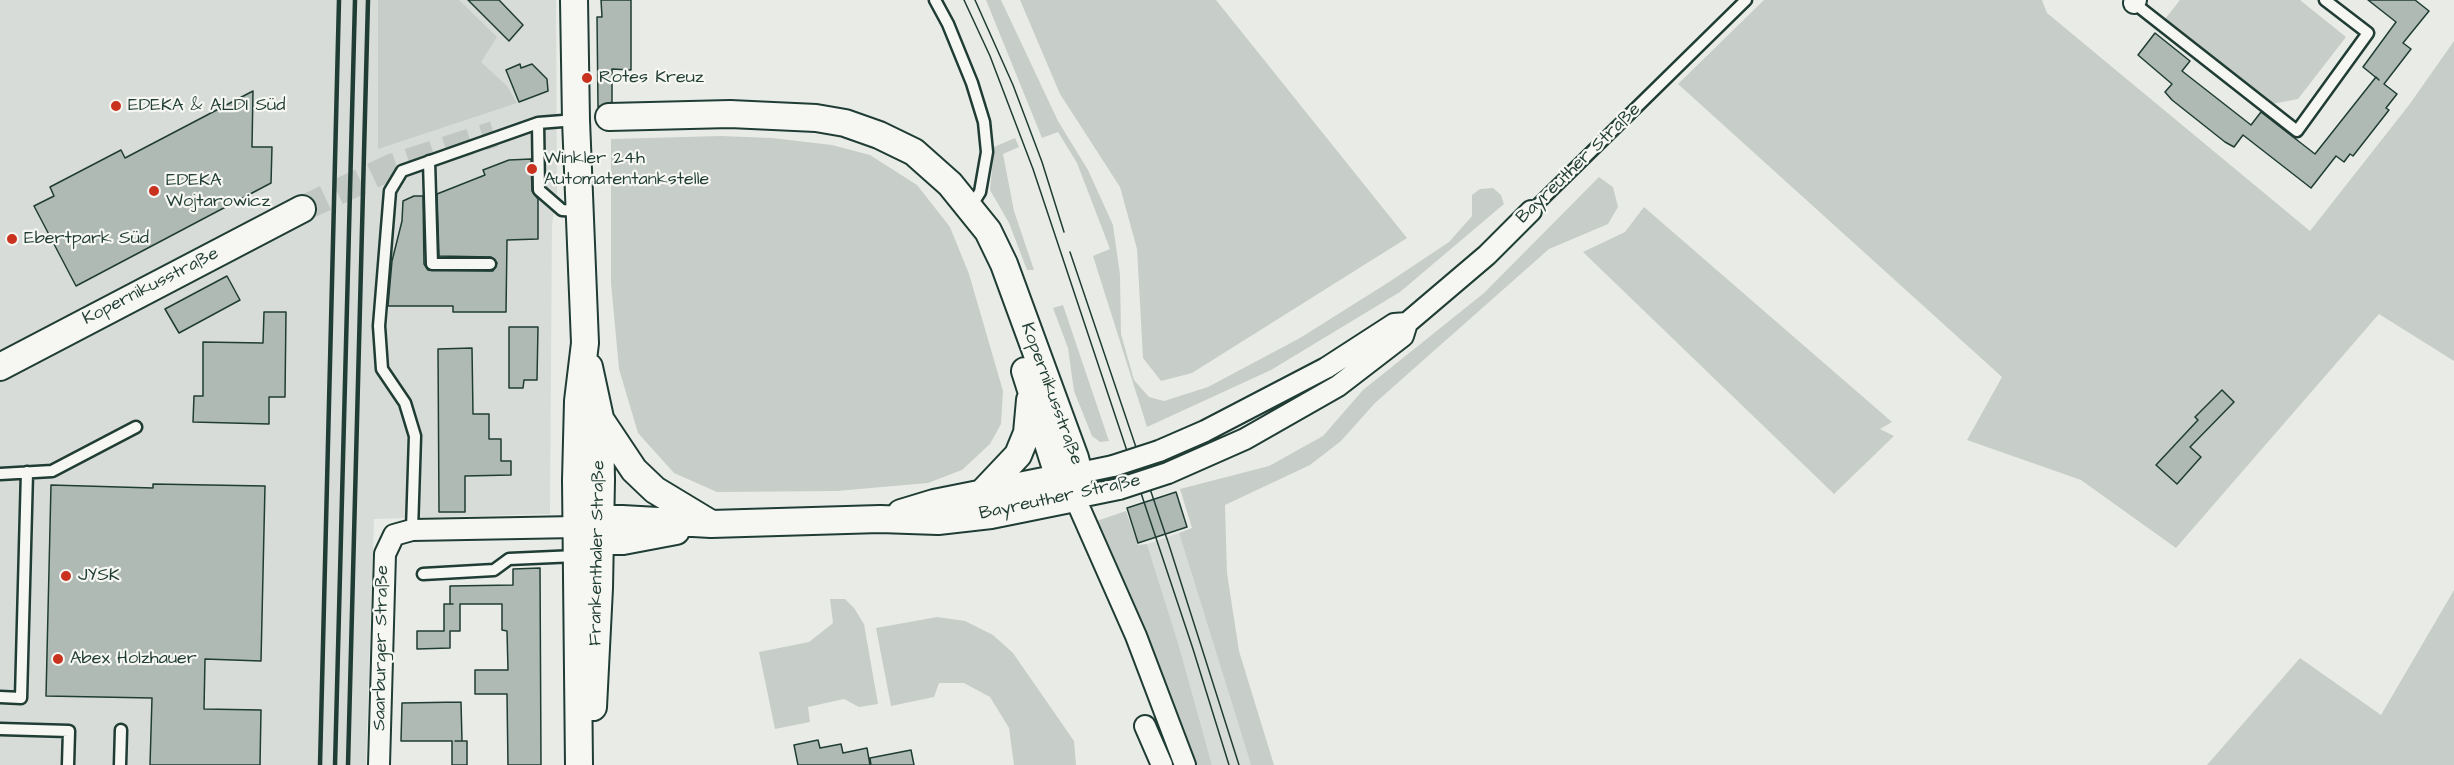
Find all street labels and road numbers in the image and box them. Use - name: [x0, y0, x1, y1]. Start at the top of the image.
- street label: Bayreuther Straße: [1512, 99, 1646, 229]
- street label: Kopernikusstraße: [79, 243, 223, 331]
- street label: Kopernikusstraße: [1015, 320, 1087, 468]
- street label: Frankenthaler Straße: [586, 460, 610, 646]
- street label: Bayreuther Straße: [977, 470, 1143, 526]
- street label: Saarburger Straße: [370, 565, 394, 731]

